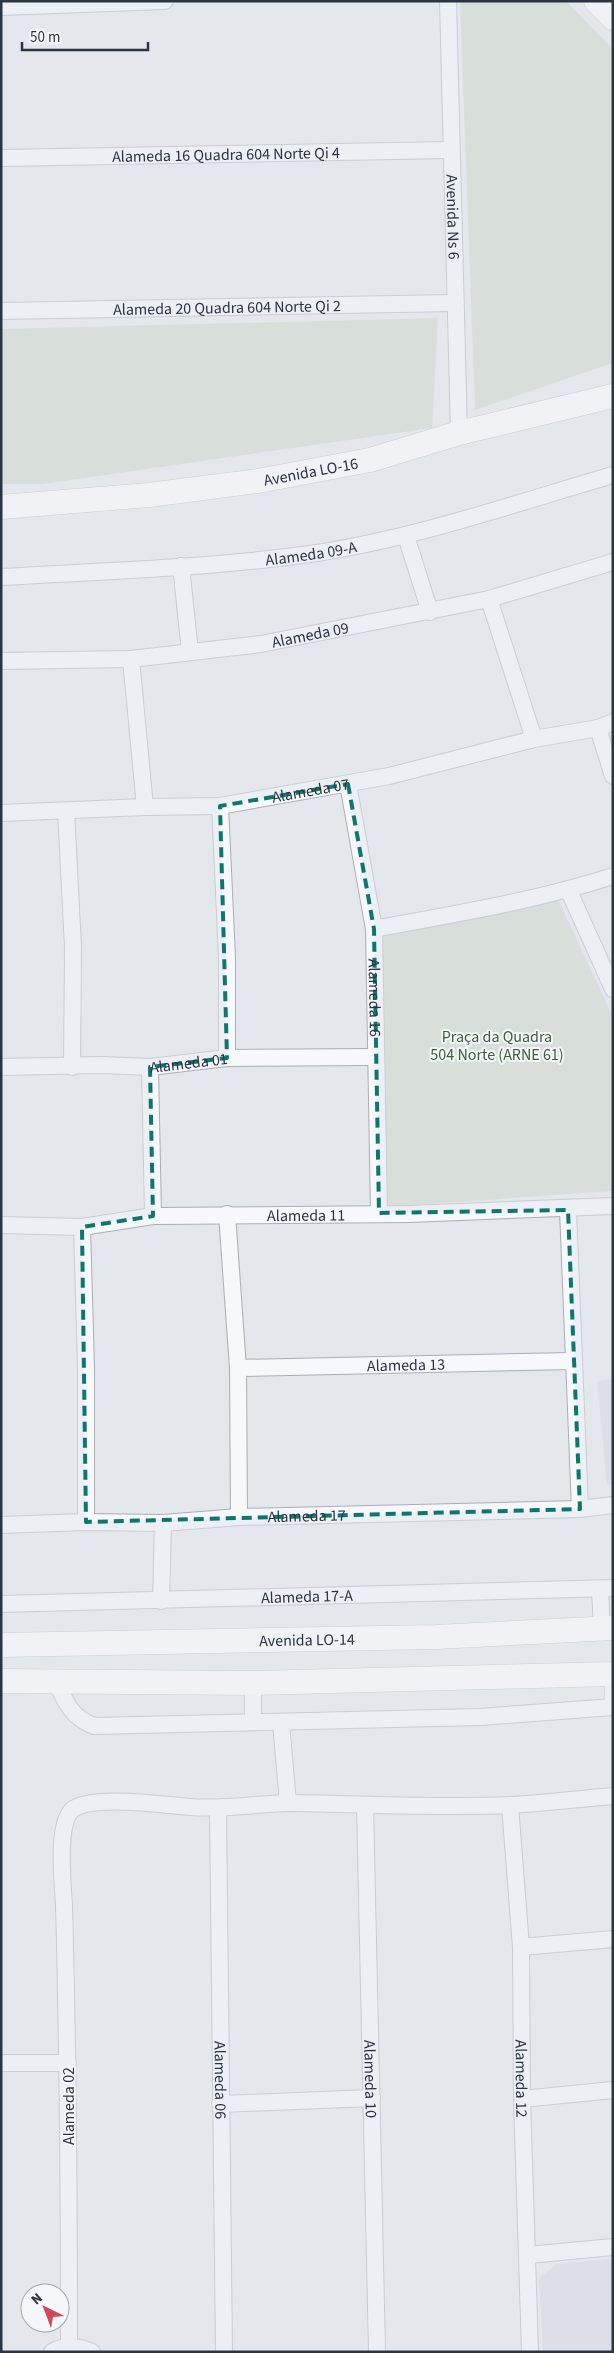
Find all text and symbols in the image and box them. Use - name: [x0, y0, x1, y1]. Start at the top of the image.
- scale bar: [22, 20, 149, 52]
- text: 50 m: [30, 27, 60, 48]
- street label: Alameda 16 Quadra 604 Norte Qi 4: [112, 142, 340, 168]
- street label: Avenida Ns 6: [440, 174, 465, 260]
- street label: Alameda 20 Quadra 604 Norte Qi 2: [113, 295, 341, 321]
- street label: Avenida LO-16: [262, 452, 360, 492]
- street label: Alameda 09-A: [264, 536, 359, 571]
- street label: Alameda 09: [270, 617, 351, 654]
- street label: Alameda 07: [270, 773, 351, 809]
- street label: Alameda 16: [363, 958, 386, 1037]
- park label: Praça da Quadra 504 Norte (ARNE 61): [430, 1026, 564, 1066]
- street label: Alameda 01: [149, 1048, 229, 1079]
- street label: Alameda 11: [267, 1204, 345, 1227]
- street label: Alameda 13: [367, 1354, 445, 1377]
- street label: Alameda 17: [267, 1504, 346, 1528]
- street label: Alameda 17-A: [261, 1585, 353, 1609]
- street label: Avenida LO-14: [259, 1628, 355, 1652]
- street label: Alameda 12: [510, 2039, 533, 2118]
- street label: Alameda 10: [358, 2040, 382, 2118]
- street label: Alameda 06: [209, 2041, 231, 2119]
- street label: Alameda 02: [58, 2067, 80, 2145]
- north arrow: [20, 2283, 70, 2333]
- text: N: [27, 2289, 47, 2310]

